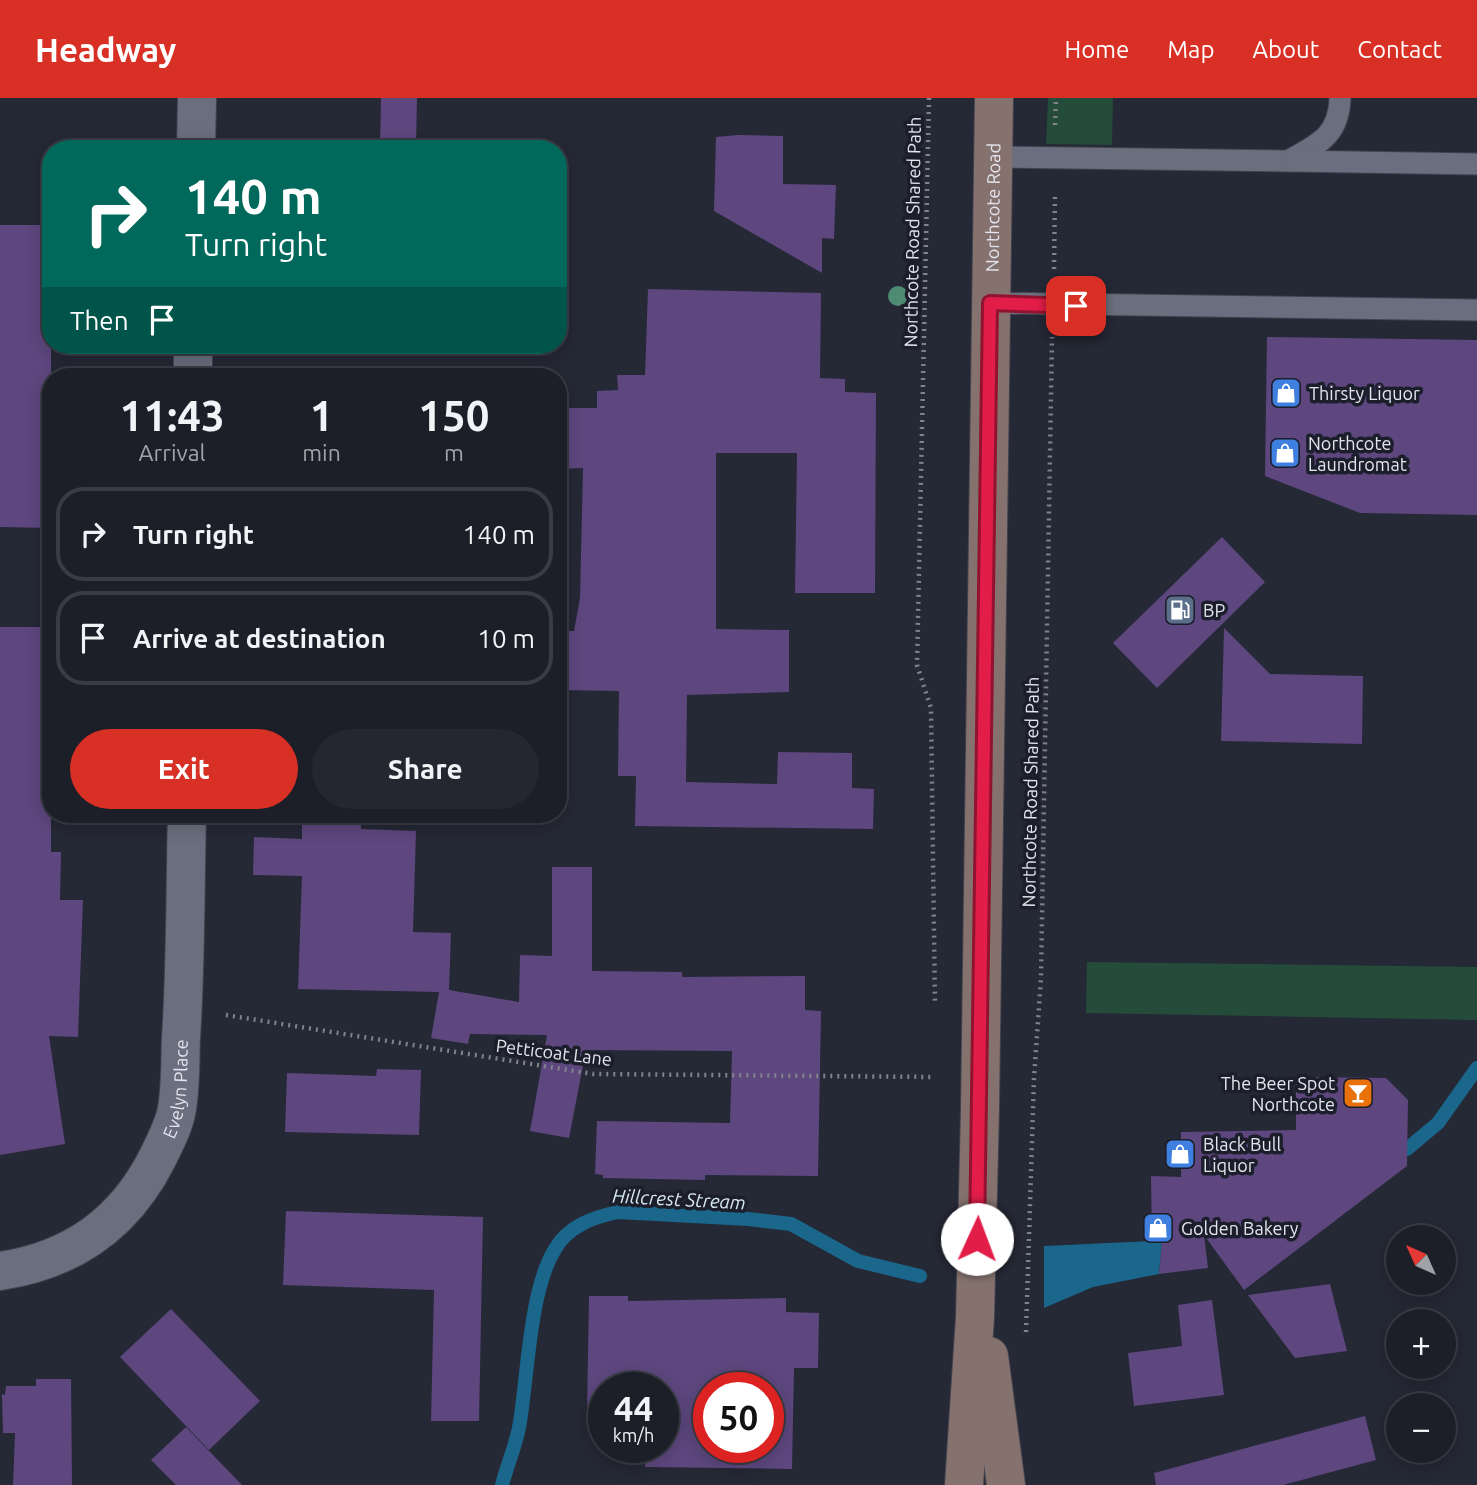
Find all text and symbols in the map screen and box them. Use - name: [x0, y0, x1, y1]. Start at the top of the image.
- text: Headway: [35, 31, 176, 68]
- text: Home: [1064, 36, 1129, 63]
- text: Map: [1167, 36, 1214, 63]
- text: About: [1252, 36, 1319, 63]
- text: Contact: [1357, 36, 1442, 63]
- street label: Northcote Road Shared Path: [900, 117, 924, 347]
- street label: Northcote Road: [982, 143, 1003, 272]
- icon: right: [70, 168, 161, 259]
- text: 140 m: [185, 168, 322, 223]
- text: Turn right: [185, 226, 327, 262]
- pin: [1046, 276, 1106, 336]
- icon: arrive: [1057, 287, 1095, 325]
- icon: arrive: [143, 301, 181, 339]
- text: Then: [70, 306, 129, 335]
- shop icon: Thirsty Liquor: [1269, 376, 1303, 410]
- place label: Thirsty Liquor: [1309, 383, 1420, 403]
- text: 11:43: [120, 392, 225, 439]
- text: 1: [310, 392, 333, 439]
- text: 150: [418, 392, 489, 439]
- place label: Northcote Laundromat: [1308, 433, 1407, 474]
- shop icon: Northcote Laundromat: [1268, 436, 1302, 470]
- text: Arrival: [139, 440, 206, 465]
- text: min: [302, 440, 341, 465]
- text: m: [444, 440, 464, 465]
- icon: right: [74, 515, 112, 553]
- text: Turn right: [133, 520, 254, 549]
- text: 140 m: [463, 520, 535, 549]
- fuel station icon: BP: [1163, 593, 1197, 627]
- place label: BP: [1203, 600, 1225, 620]
- icon: arrive: [74, 619, 112, 657]
- text: Arrive at destination: [133, 624, 386, 653]
- text: 10 m: [477, 624, 535, 653]
- street label: Northcote Road Shared Path: [1018, 677, 1042, 907]
- button: Exit: [70, 729, 298, 809]
- button: Share: [312, 729, 539, 809]
- street label: Petticoat Lane: [495, 1035, 613, 1069]
- street label: Evelyn Place: [158, 1039, 191, 1141]
- place label: The Beer Spot Northcote: [1221, 1073, 1335, 1114]
- bar icon: The Beer Spot Northcote: [1341, 1076, 1375, 1110]
- place label: Black Bull Liquor: [1203, 1134, 1281, 1175]
- shop icon: Black Bull Liquor: [1163, 1137, 1197, 1171]
- water label: Hillcrest Stream: [612, 1185, 746, 1213]
- position arrow: [940, 1202, 1014, 1276]
- shop icon: Golden Bakery: [1141, 1211, 1175, 1245]
- place label: Golden Bakery: [1181, 1218, 1299, 1238]
- north arrow: [1386, 1225, 1456, 1295]
- map controls: [1386, 1225, 1456, 1463]
- button: +: [1386, 1309, 1456, 1379]
- speed limit sign: 50: [693, 1372, 784, 1463]
- text: 44: [614, 1388, 653, 1428]
- button: −: [1386, 1393, 1456, 1463]
- text: km/h: [613, 1425, 654, 1445]

